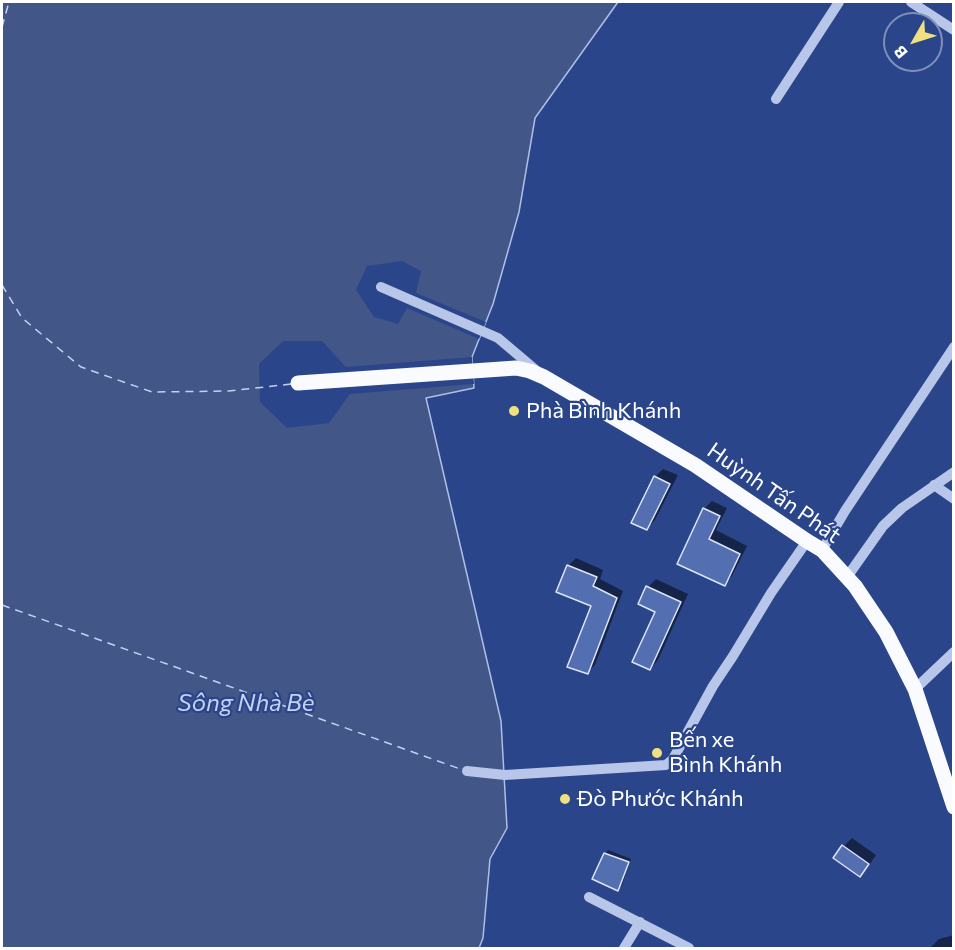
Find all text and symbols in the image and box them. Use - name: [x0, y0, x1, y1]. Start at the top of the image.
- north arrow: [883, 12, 943, 72]
- text: B: [889, 42, 911, 62]
- place label: Phà Bình Khánh: [526, 398, 681, 424]
- marker: Phà Bình Khánh: [507, 404, 521, 418]
- street label: Huỳnh Tấn Phát: [702, 437, 846, 549]
- water label: Sông Nhà Bè: [178, 689, 314, 717]
- place label: Bến xe Bình Khánh: [669, 727, 782, 778]
- marker: Bến xe Bình Khánh: [650, 746, 664, 760]
- place label: Đò Phước Khánh: [577, 786, 744, 812]
- marker: Đò Phước Khánh: [558, 792, 572, 806]

